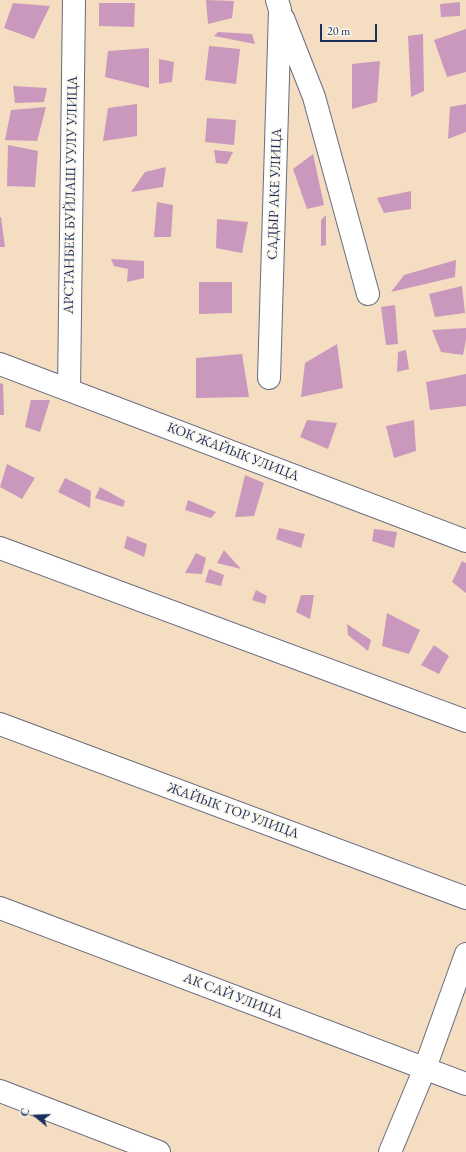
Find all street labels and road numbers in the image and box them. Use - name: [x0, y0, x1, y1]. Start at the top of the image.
- street label: АРСТАНБЕК БУЙЛАШ УУЛУ УЛИЦА: [61, 76, 81, 314]
- street label: САДЫР АКЕ УЛИЦА: [264, 128, 286, 260]
- street label: КОК ЖАЙЫК УЛИЦА: [165, 419, 301, 485]
- street label: ЖАЙЫК ТОР УЛИЦА: [165, 779, 301, 843]
- street label: АК САЙ УЛИЦА: [181, 969, 285, 1023]

